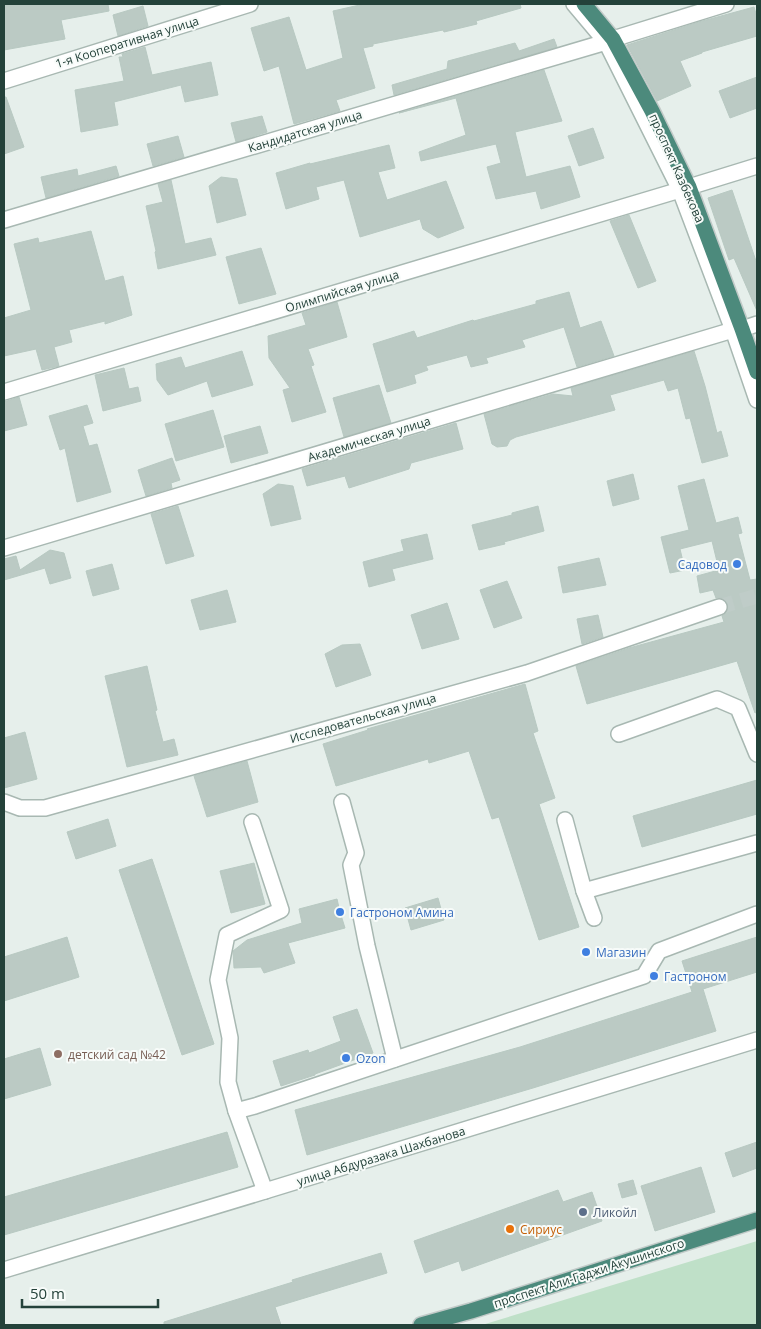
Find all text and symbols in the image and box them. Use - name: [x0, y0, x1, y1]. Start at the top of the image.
- street label: 1-я Кооперативная улица: [53, 12, 201, 72]
- street label: Кандидатская улица: [246, 106, 364, 156]
- street label: проспект Казбекова: [645, 111, 709, 225]
- street label: Олимпийская улица: [283, 266, 401, 316]
- street label: Академическая улица: [305, 412, 433, 466]
- place label: Садовод: [678, 556, 727, 573]
- marker: Садовод: [731, 558, 743, 570]
- street label: Исследовательская улица: [288, 689, 438, 747]
- place label: Гастроном Амина: [350, 904, 454, 921]
- marker: Гастроном Амина: [334, 906, 346, 918]
- place label: Магазин: [596, 944, 646, 961]
- marker: Магазин: [580, 946, 592, 958]
- place label: Гастроном: [664, 968, 726, 985]
- marker: Гастроном: [648, 970, 660, 982]
- place label: детский сад №42: [68, 1046, 166, 1063]
- marker: детский сад №42: [52, 1048, 64, 1060]
- place label: Ozon: [356, 1050, 386, 1067]
- marker: Ozon: [340, 1052, 352, 1064]
- street label: улица Абдуразака Шахбанова: [295, 1122, 467, 1190]
- place label: Ликойл: [593, 1204, 637, 1221]
- marker: Ликойл: [577, 1206, 589, 1218]
- place label: Сириус: [520, 1221, 562, 1238]
- marker: Сириус: [504, 1223, 516, 1235]
- street label: проспект Али-Гаджи Акушинского: [492, 1234, 686, 1312]
- scale bar: [22, 1276, 159, 1308]
- text: 50 m: [30, 1283, 65, 1303]

